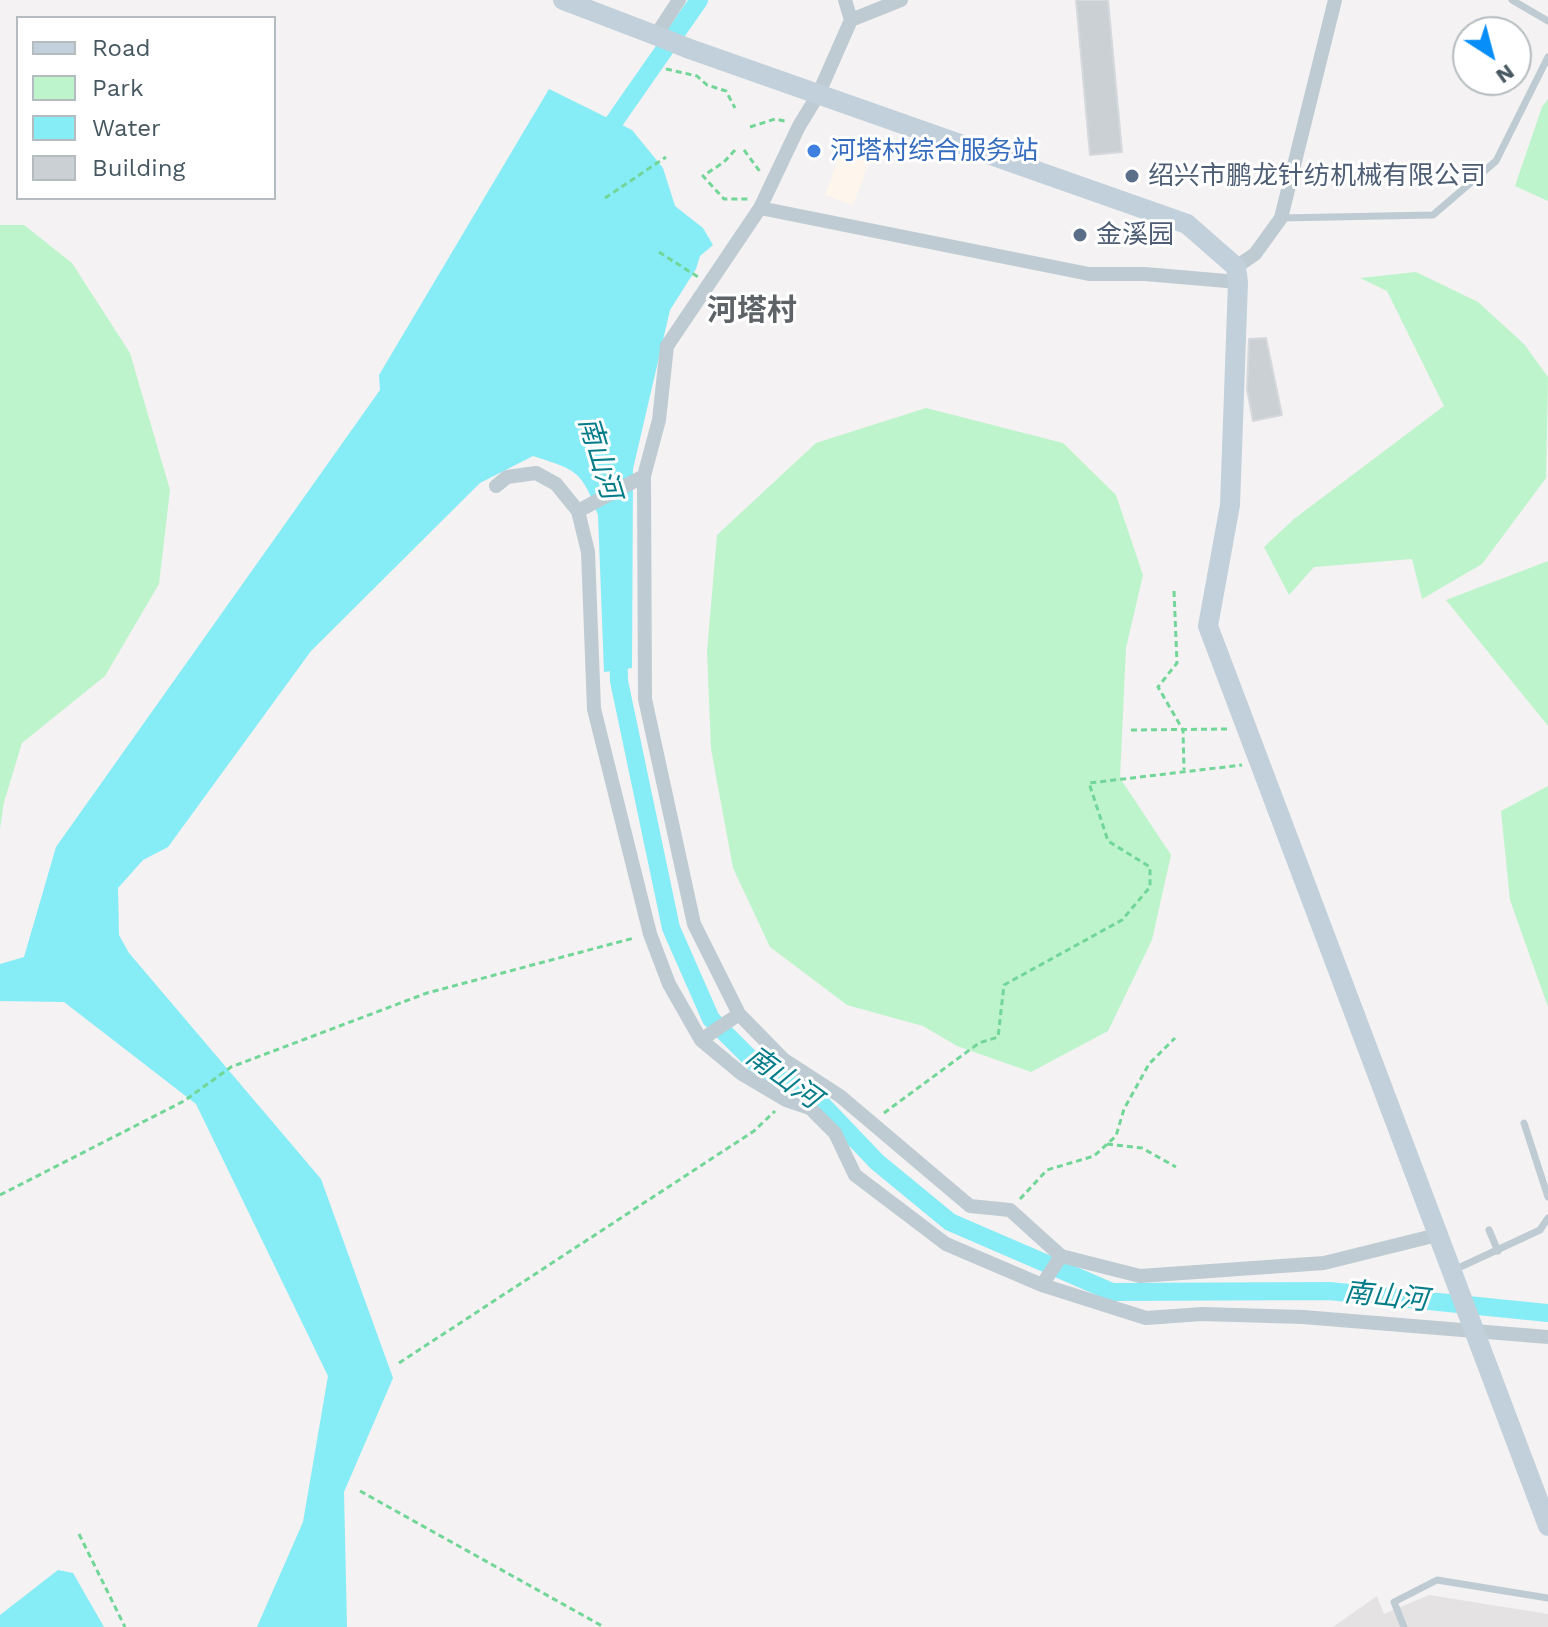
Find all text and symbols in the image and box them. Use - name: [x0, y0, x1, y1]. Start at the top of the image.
- legend: [16, 16, 276, 200]
- north arrow: [1452, 16, 1532, 96]
- text: Road: [92, 34, 151, 62]
- text: N: [1491, 59, 1519, 89]
- text: Park: [92, 74, 144, 102]
- text: Water: [92, 114, 161, 142]
- place label: 河塔村综合服务站: [830, 135, 1038, 167]
- marker: 河塔村综合服务站: [805, 142, 823, 160]
- text: Building: [92, 154, 185, 182]
- place label: 绍兴市鹏龙针纺机械有限公司: [1148, 160, 1486, 192]
- marker: 绍兴市鹏龙针纺机械有限公司: [1123, 167, 1141, 185]
- place label: 金溪园: [1096, 219, 1174, 251]
- marker: 金溪园: [1071, 226, 1089, 244]
- district label: 河塔村: [707, 293, 797, 329]
- water label: 南山河: [571, 413, 627, 503]
- water label: 南山河: [739, 1040, 827, 1116]
- water label: 南山河: [1342, 1276, 1430, 1318]

